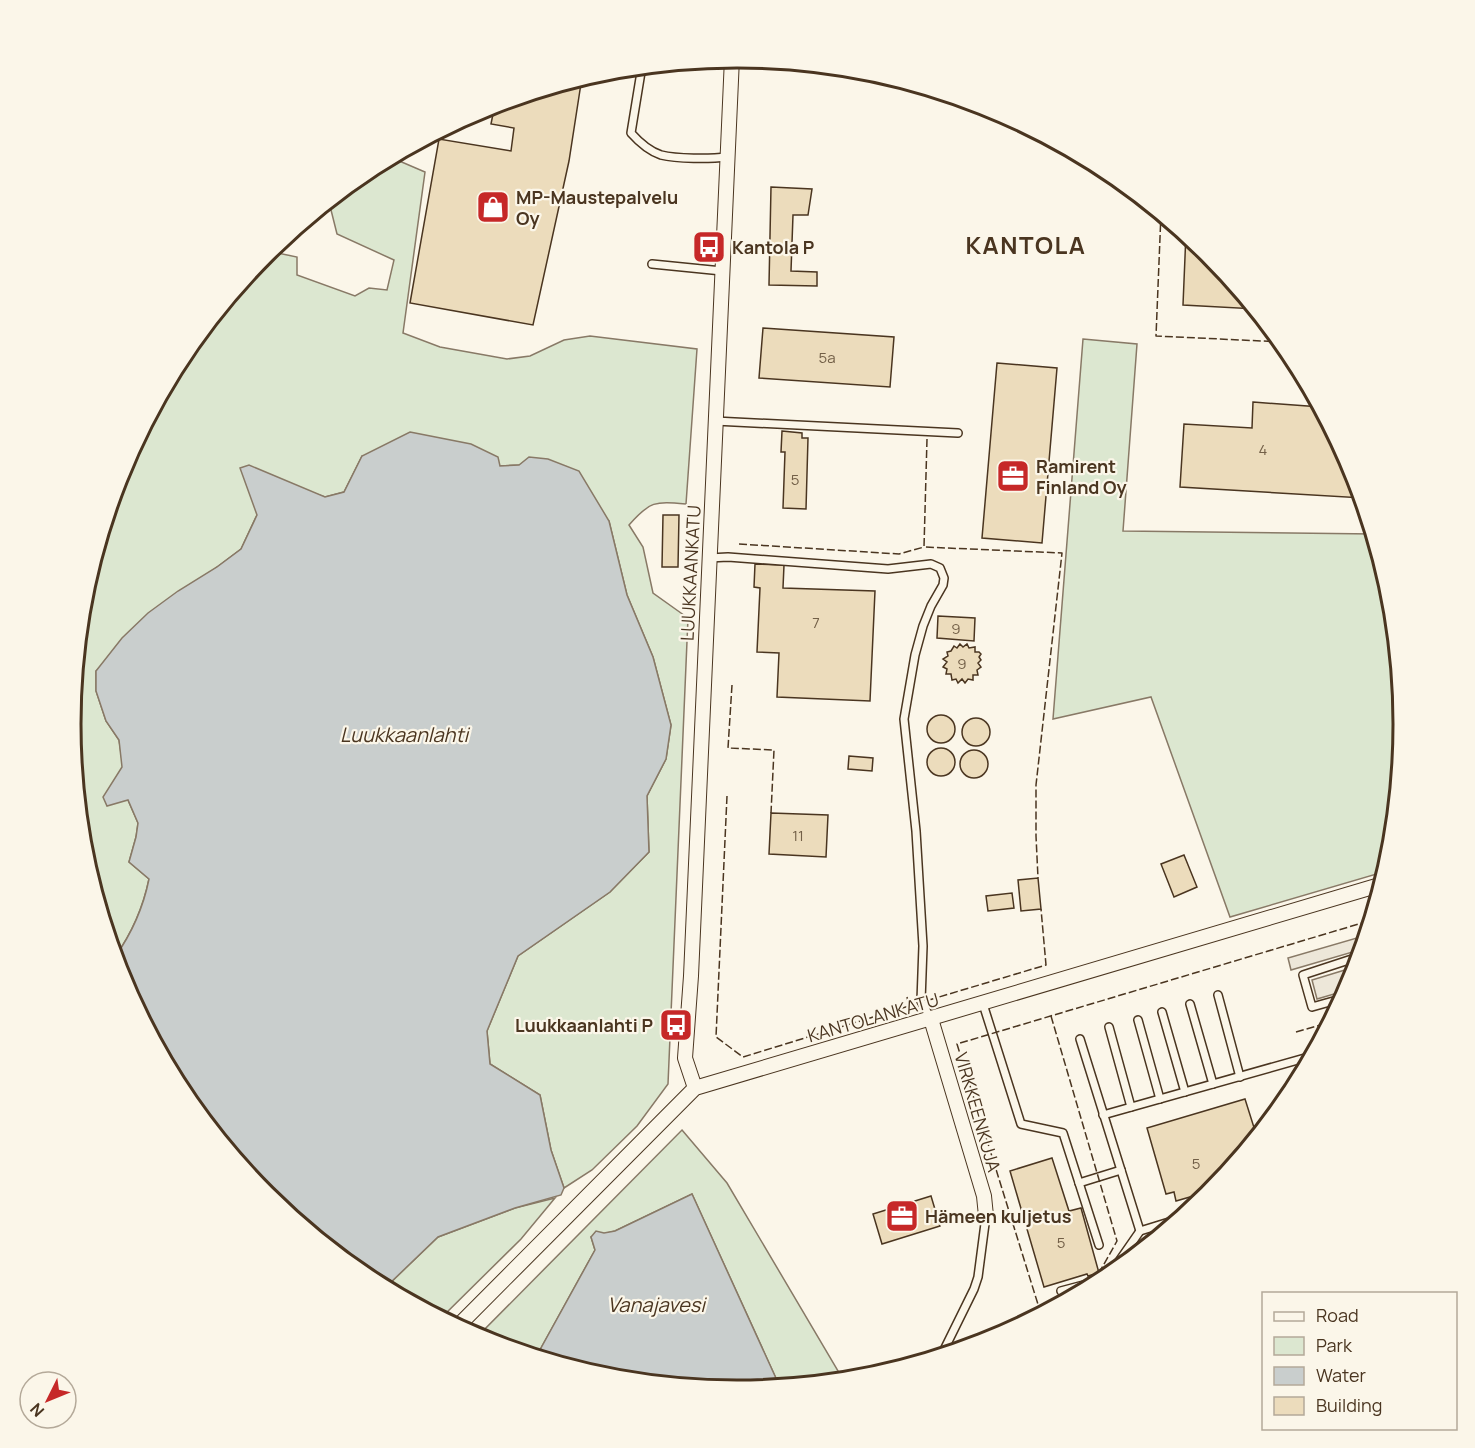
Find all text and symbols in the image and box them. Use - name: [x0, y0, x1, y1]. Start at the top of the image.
- place label: MP-Maustepalvelu Oy: [516, 185, 678, 230]
- shop icon: MP-Maustepalvelu Oy: [475, 189, 511, 225]
- district label: KANTOLA: [966, 228, 1086, 261]
- bus stop icon: Kantola P: [691, 229, 727, 265]
- place label: Kantola P: [732, 235, 814, 259]
- house number: 5a: [819, 347, 836, 368]
- house number: 4: [1259, 439, 1268, 460]
- place label: Ramirent Finland Oy: [1036, 454, 1127, 499]
- office icon: Ramirent Finland Oy: [995, 458, 1031, 494]
- house number: 5: [791, 469, 799, 490]
- street label: LUUKKAANKATU: [674, 504, 706, 642]
- house number: 7: [812, 612, 820, 633]
- house number: 9: [951, 618, 961, 639]
- house number: 9: [957, 653, 967, 674]
- water label: Luukkaanlahti: [340, 721, 470, 748]
- house number: 11: [792, 825, 804, 846]
- street label: KANTOLANKATU: [805, 987, 941, 1047]
- bus stop icon: Luukkaanlahti P: [658, 1007, 694, 1043]
- place label: Luukkaanlahti P: [515, 1013, 653, 1037]
- street label: VIRKKEENKUJA: [949, 1049, 1007, 1175]
- house number: 5: [1192, 1153, 1200, 1174]
- office icon: Hämeen kuljetus: [884, 1198, 920, 1234]
- place label: Hämeen kuljetus: [925, 1204, 1072, 1228]
- house number: 5: [1057, 1232, 1065, 1253]
- water label: Vanajavesi: [607, 1291, 707, 1318]
- legend: [1262, 1292, 1457, 1430]
- text: Road: [1316, 1303, 1359, 1327]
- text: Park: [1316, 1333, 1353, 1357]
- text: Water: [1316, 1363, 1366, 1387]
- north arrow: [18, 1370, 78, 1430]
- text: Building: [1316, 1393, 1382, 1417]
- text: N: [25, 1399, 49, 1422]

